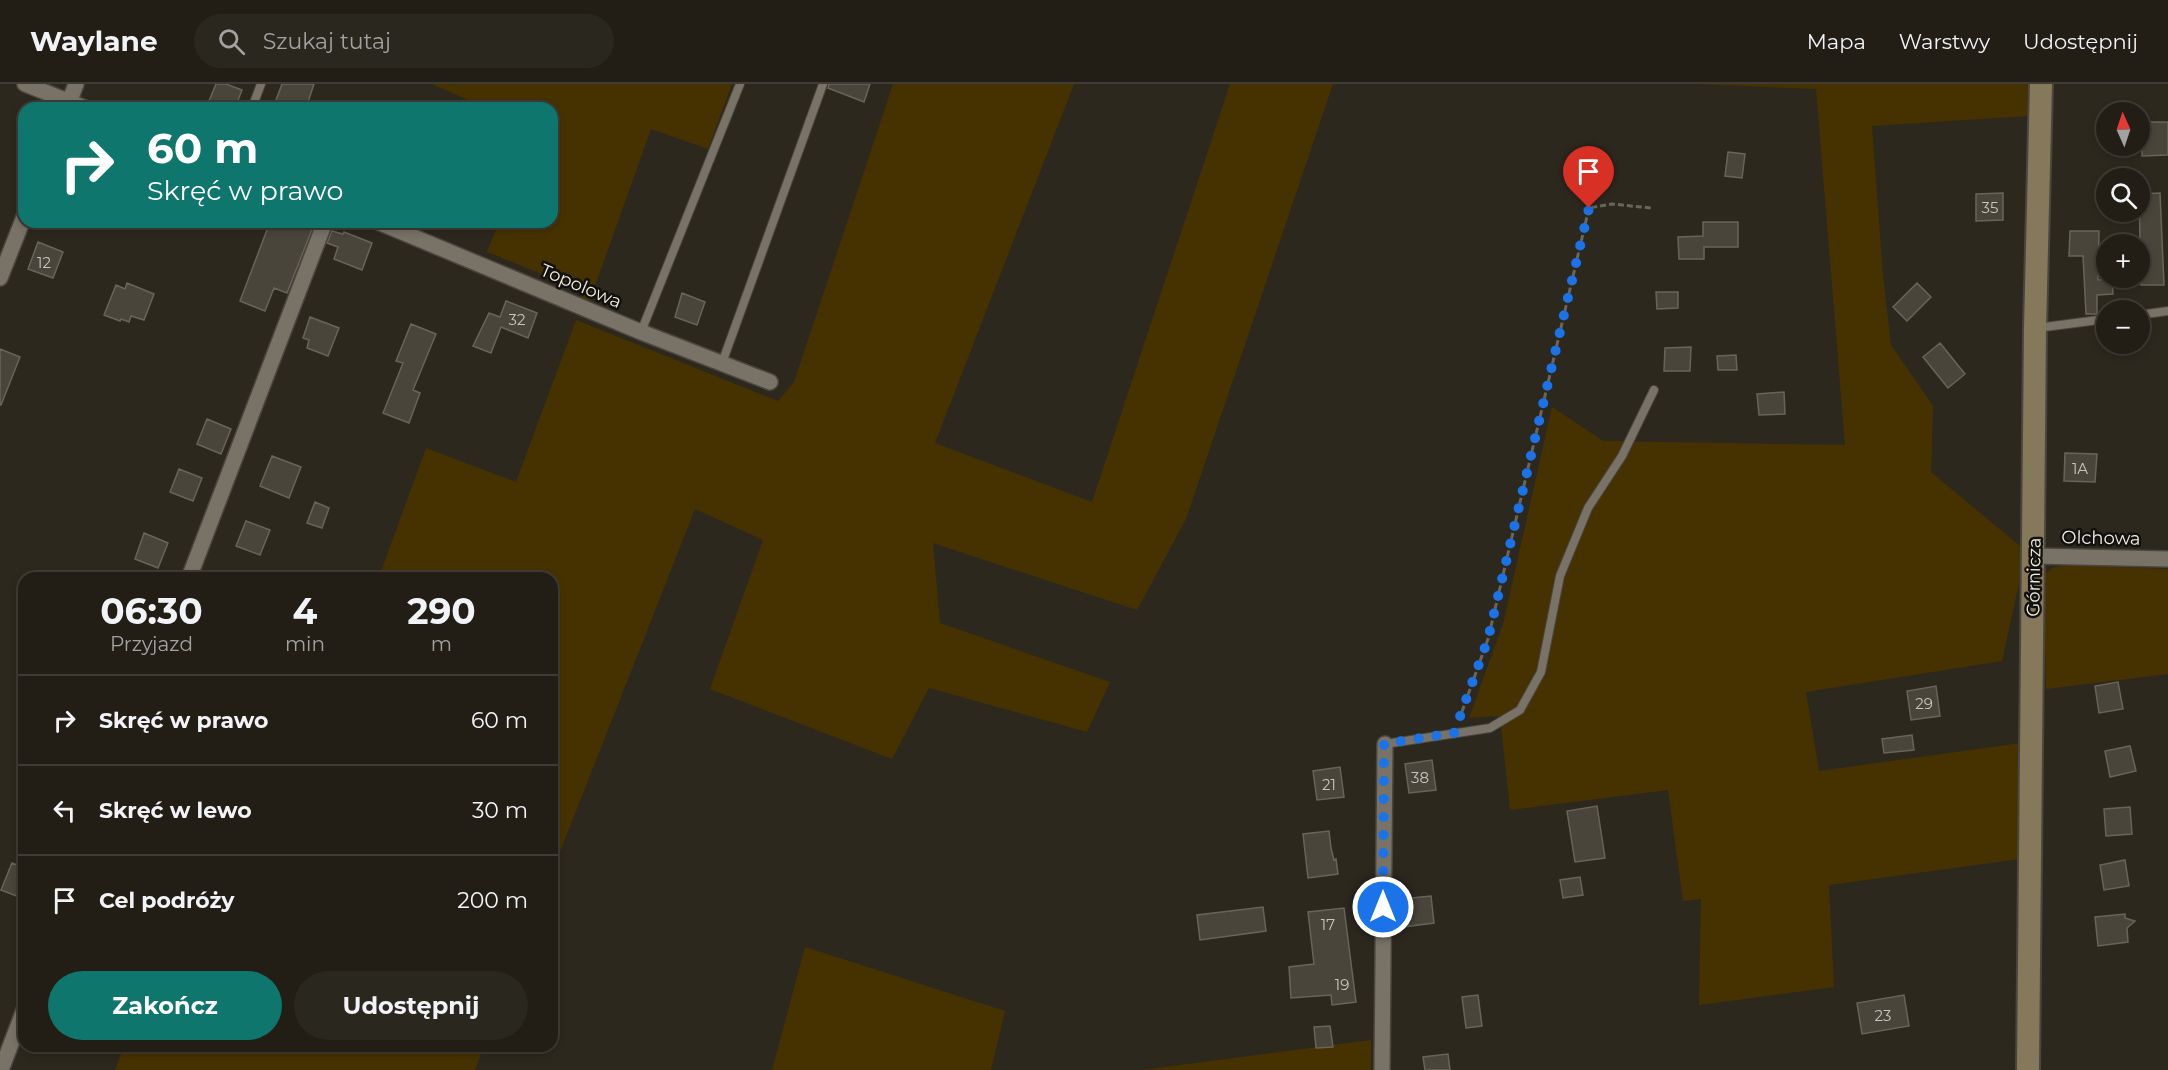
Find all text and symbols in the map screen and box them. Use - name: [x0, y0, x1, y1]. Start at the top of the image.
- search box: [194, 14, 614, 68]
- text: Waylane: [30, 24, 158, 58]
- icon: search: [215, 25, 248, 58]
- text: Szukaj tutaj: [263, 28, 391, 55]
- text: Mapa: [1807, 29, 1866, 54]
- text: Warstwy: [1899, 29, 1990, 54]
- text: Udostępnij: [2023, 29, 2138, 54]
- north arrow: [2096, 102, 2150, 156]
- map controls: [2096, 102, 2150, 354]
- text: 60 m: [147, 122, 258, 174]
- icon: right: [48, 126, 126, 204]
- pin: [1563, 146, 1614, 208]
- icon: arrive: [1572, 155, 1605, 188]
- button: search: [2096, 168, 2150, 222]
- text: Skręć w prawo: [147, 174, 343, 207]
- house number: 35: [1982, 198, 1998, 217]
- button: +: [2096, 234, 2150, 288]
- house number: 12: [37, 253, 51, 272]
- street label: Topolowa: [537, 259, 625, 313]
- button: −: [2096, 300, 2150, 354]
- house number: 32: [509, 310, 525, 329]
- house number: 1A: [2072, 459, 2088, 478]
- street label: Olchowa: [2061, 526, 2141, 550]
- street label: Górnicza: [2022, 537, 2046, 617]
- text: 06:30: [100, 589, 203, 633]
- text: 4: [293, 589, 317, 633]
- text: 290: [407, 589, 476, 633]
- text: Przyjazd: [110, 632, 193, 656]
- text: min: [285, 632, 325, 656]
- text: m: [431, 632, 452, 656]
- house number: 29: [1915, 694, 1933, 713]
- icon: right: [48, 704, 81, 737]
- text: Skręć w prawo: [99, 707, 268, 734]
- text: 60 m: [471, 707, 528, 734]
- house number: 38: [1411, 768, 1429, 787]
- house number: 21: [1322, 775, 1336, 794]
- icon: left: [48, 794, 81, 827]
- text: Skręć w lewo: [99, 797, 252, 824]
- text: 30 m: [472, 797, 528, 824]
- position arrow: [1351, 875, 1415, 939]
- icon: arrive: [48, 884, 81, 917]
- text: Cel podróży: [99, 887, 235, 914]
- text: 200 m: [457, 887, 528, 914]
- house number: 17: [1321, 915, 1335, 934]
- button: Zakończ: [48, 971, 282, 1040]
- button: Udostępnij: [294, 971, 528, 1040]
- house number: 19: [1335, 975, 1349, 994]
- house number: 23: [1875, 1006, 1891, 1025]

